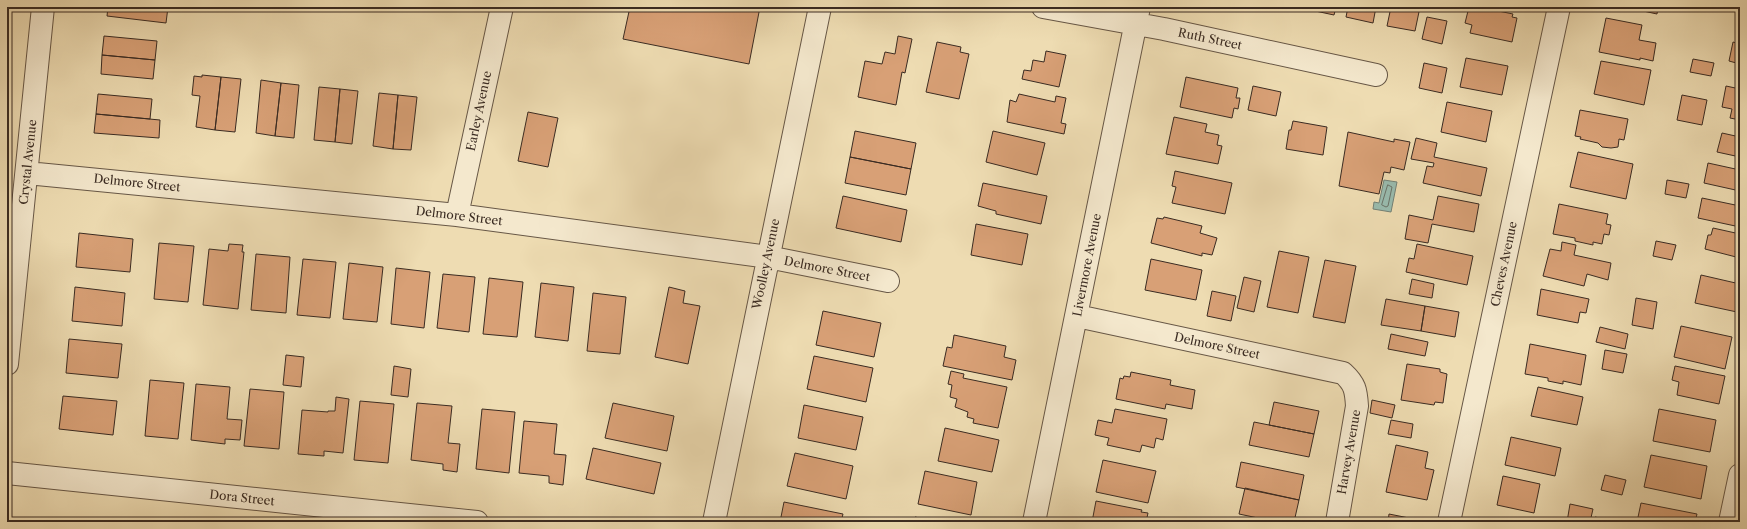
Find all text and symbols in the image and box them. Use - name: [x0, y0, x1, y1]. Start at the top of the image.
- street label: Ruth Street: [1177, 24, 1244, 53]
- street label: Earley Avenue: [463, 69, 494, 152]
- street label: Crystal Avenue: [16, 118, 39, 205]
- street label: Delmore Street: [93, 170, 182, 195]
- street label: Delmore Street: [415, 203, 504, 228]
- street label: Livermore Avenue: [1069, 212, 1104, 318]
- street label: Woolley Avenue: [748, 217, 782, 311]
- street label: Cheves Avenue: [1487, 220, 1520, 308]
- street label: Delmore Street: [783, 253, 872, 284]
- street label: Delmore Street: [1173, 329, 1262, 362]
- street label: Harvey Avenue: [1334, 408, 1363, 496]
- street label: Dora Street: [209, 487, 276, 508]

